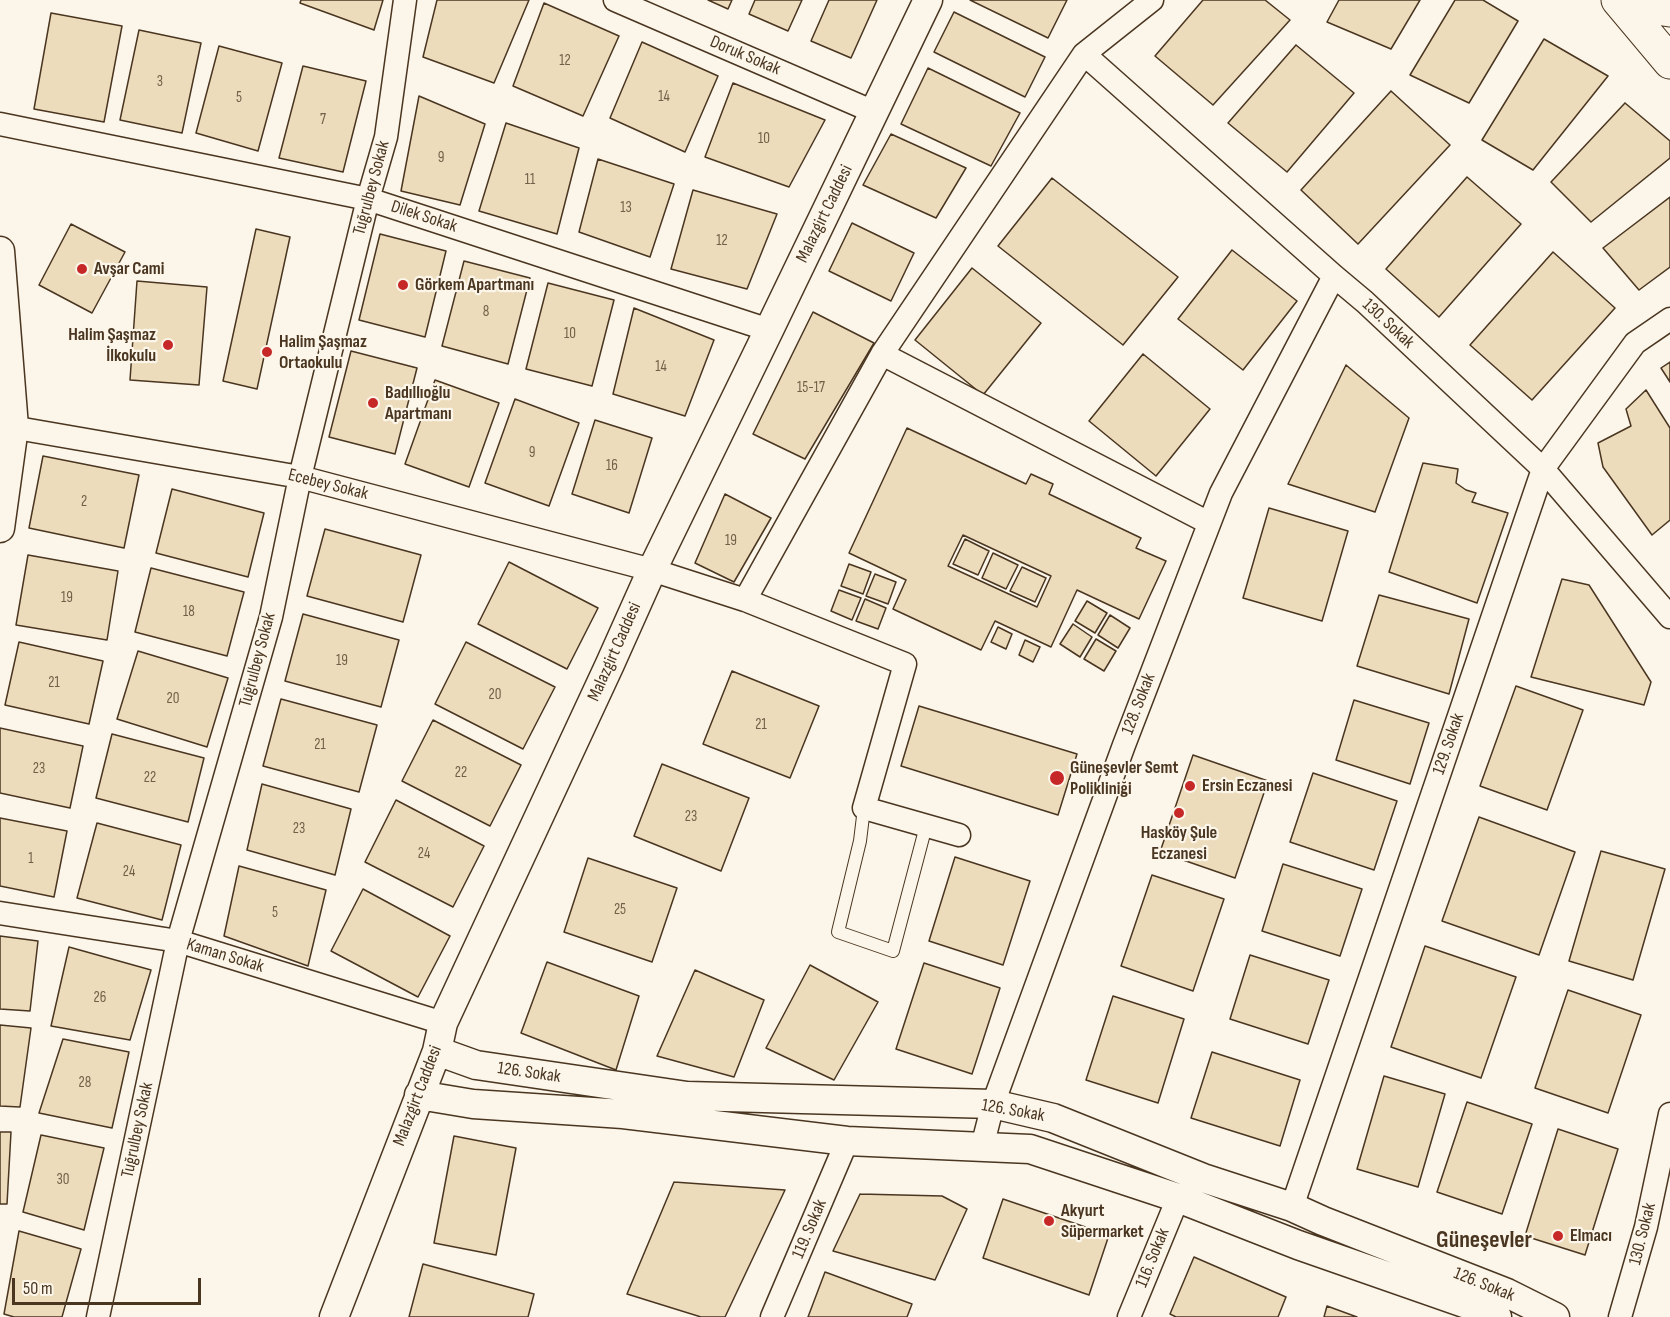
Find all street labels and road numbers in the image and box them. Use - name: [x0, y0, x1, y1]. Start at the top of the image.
- street label: Doruk Sokak: [706, 31, 784, 81]
- street label: Tuğrulbey Sokak: [349, 138, 395, 238]
- street label: Malazgirt Caddesi: [792, 162, 858, 266]
- street label: Dilek Sokak: [388, 196, 460, 238]
- street label: 130. Sokak: [1357, 294, 1419, 354]
- street label: Ecebey Sokak: [286, 465, 370, 505]
- street label: Malazgirt Caddesi: [584, 599, 646, 705]
- street label: Tuğrulbey Sokak: [235, 610, 281, 710]
- street label: 128. Sokak: [1117, 670, 1161, 738]
- street label: 129. Sokak: [1428, 710, 1470, 778]
- street label: Kaman Sokak: [184, 934, 266, 978]
- street label: Malazgirt Caddesi: [389, 1043, 447, 1149]
- street label: 126. Sokak: [496, 1058, 562, 1088]
- street label: Tuğrulbey Sokak: [117, 1080, 159, 1180]
- street label: 126. Sokak: [980, 1095, 1046, 1127]
- street label: 119. Sokak: [788, 1196, 832, 1262]
- street label: 130. Sokak: [1625, 1201, 1661, 1267]
- street label: 116. Sokak: [1131, 1225, 1175, 1291]
- street label: 126. Sokak: [1451, 1263, 1517, 1307]

